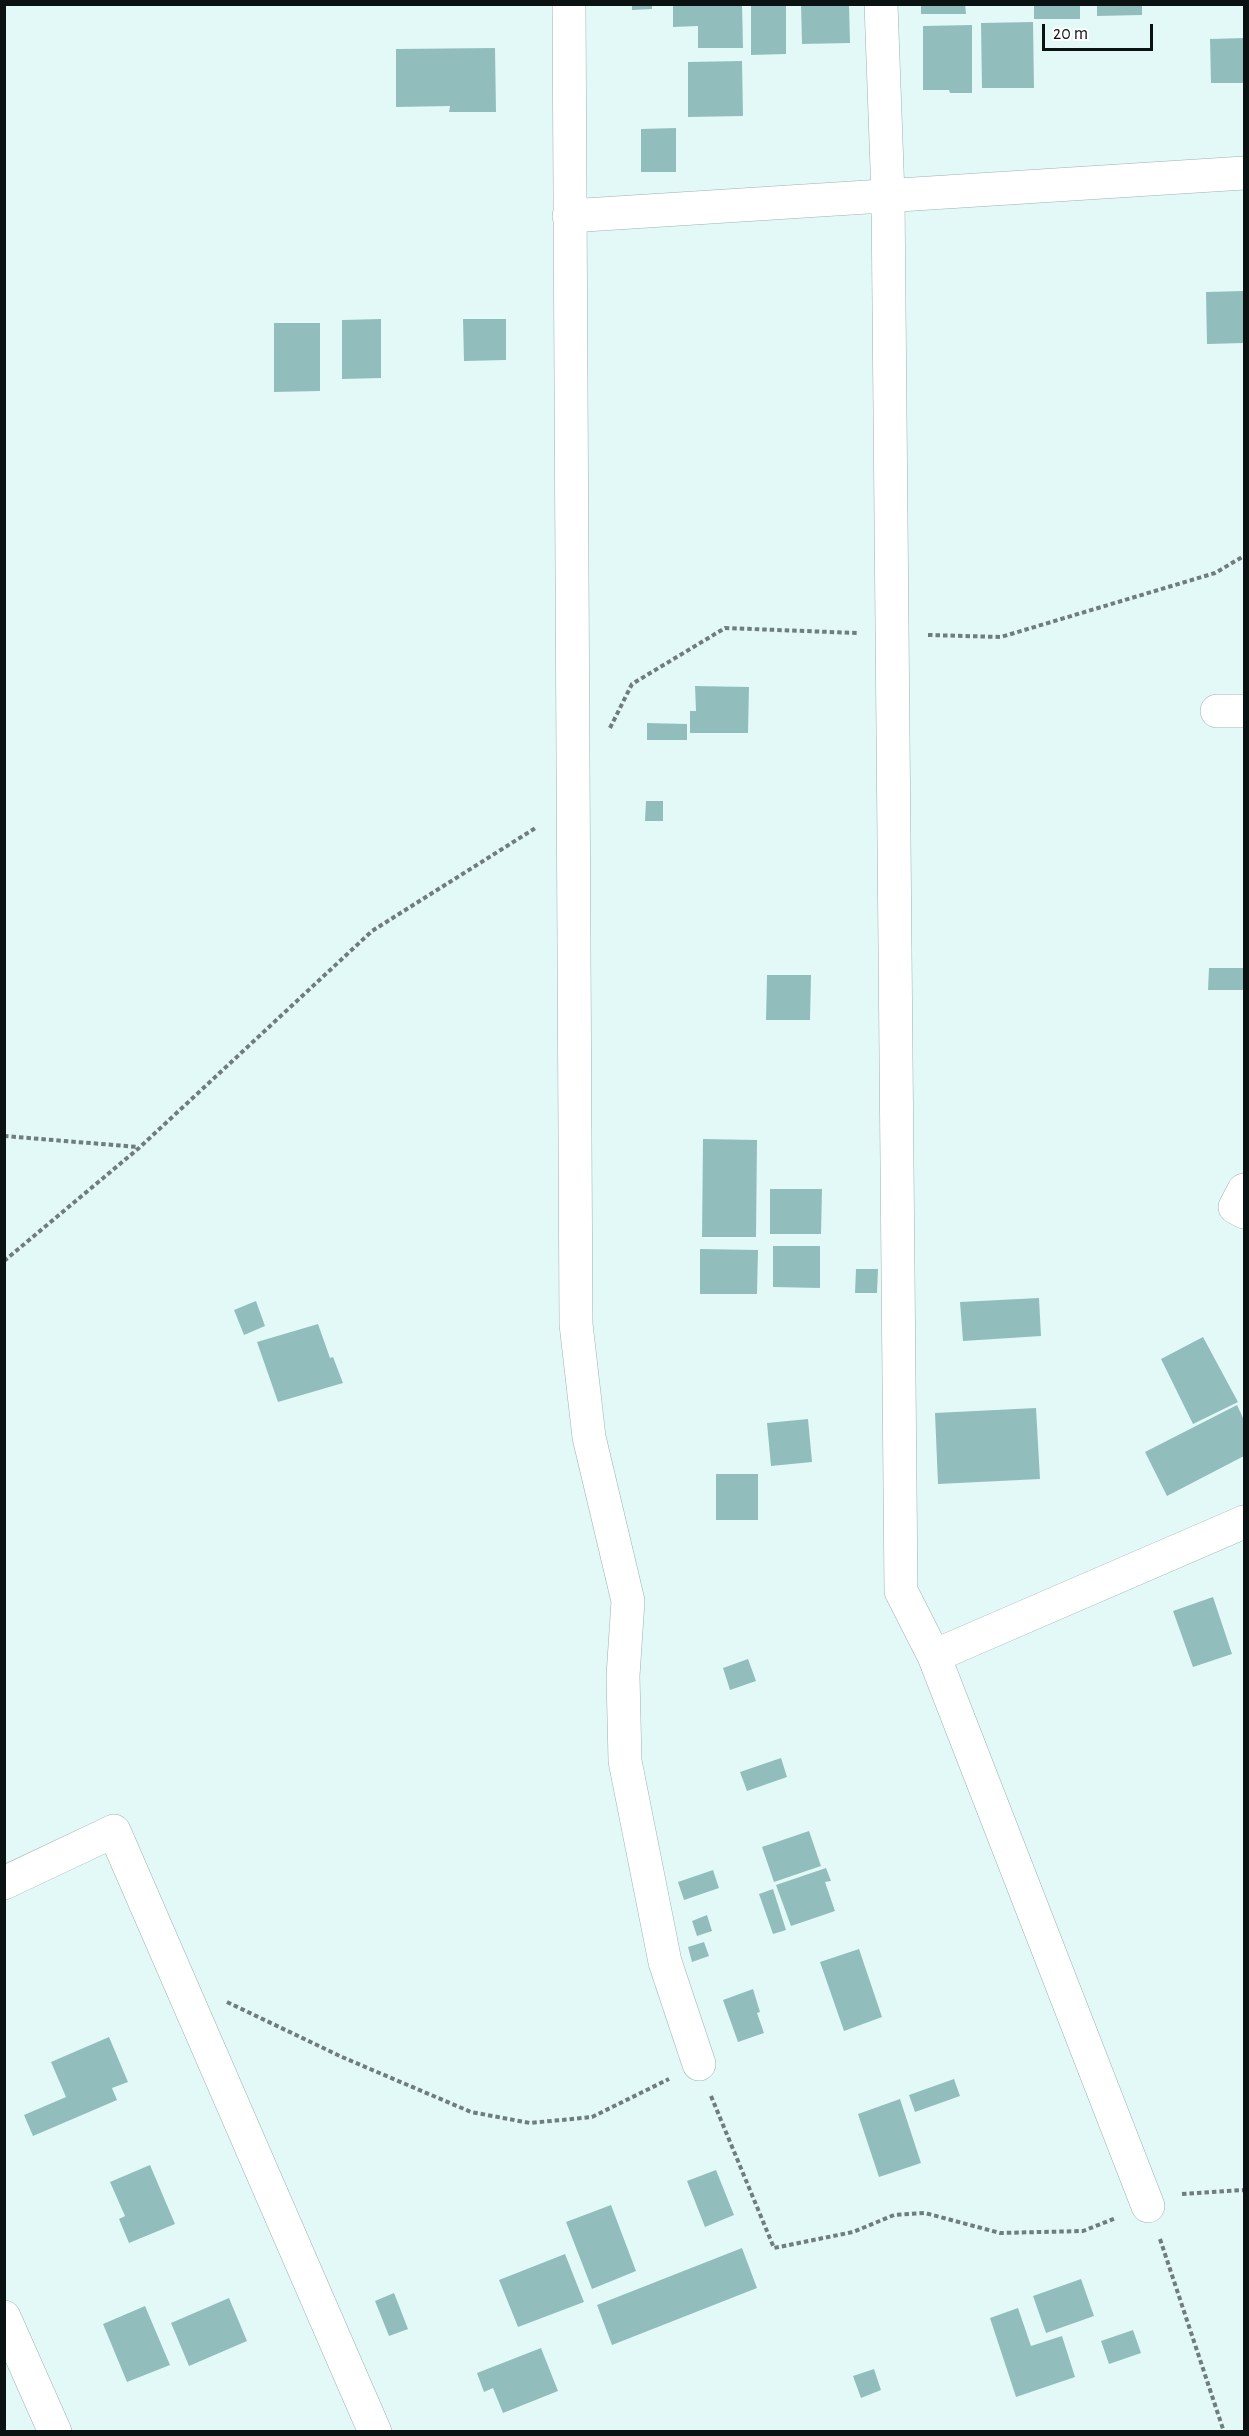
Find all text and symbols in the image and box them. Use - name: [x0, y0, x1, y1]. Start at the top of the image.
- scale bar: [1045, 12, 1156, 50]
- text: 20 m: [1053, 25, 1088, 43]

